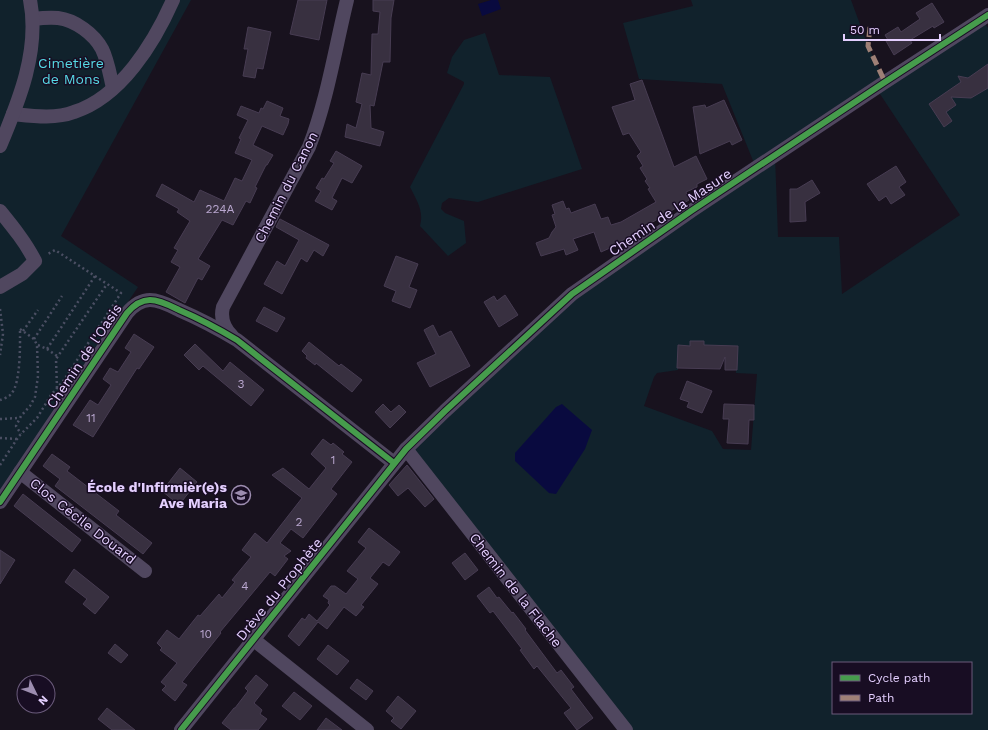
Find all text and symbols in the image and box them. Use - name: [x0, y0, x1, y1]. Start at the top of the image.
- scale bar: [844, 16, 940, 42]
- text: 50 m: [850, 23, 880, 37]
- park label: Cimetière de Mons: [38, 55, 104, 87]
- street label: Chemin du Canon: [251, 129, 321, 245]
- street label: Chemin de la Masure: [606, 165, 734, 259]
- house number: 224A: [206, 202, 235, 216]
- street label: Chemin de l'Oasis: [43, 301, 125, 411]
- house number: 3: [238, 377, 245, 391]
- house number: 11: [86, 411, 96, 425]
- house number: 1: [331, 453, 335, 467]
- street label: Clos Cécile Douard: [27, 475, 139, 567]
- place label: École d'Infirmièr(e)s Ave Maria: [87, 479, 228, 511]
- school or university icon: École d'Infirmièr(e)s Ave Maria: [230, 484, 252, 506]
- house number: 2: [296, 515, 303, 529]
- street label: Chemin de la Flache: [466, 530, 566, 650]
- street label: Drève du Prophète: [233, 534, 325, 644]
- house number: 4: [241, 579, 249, 593]
- house number: 10: [200, 627, 212, 641]
- legend: [832, 662, 972, 714]
- text: Cycle path: [868, 671, 930, 685]
- north arrow: [16, 674, 56, 714]
- text: Path: [868, 691, 894, 705]
- text: N: [35, 693, 50, 708]

